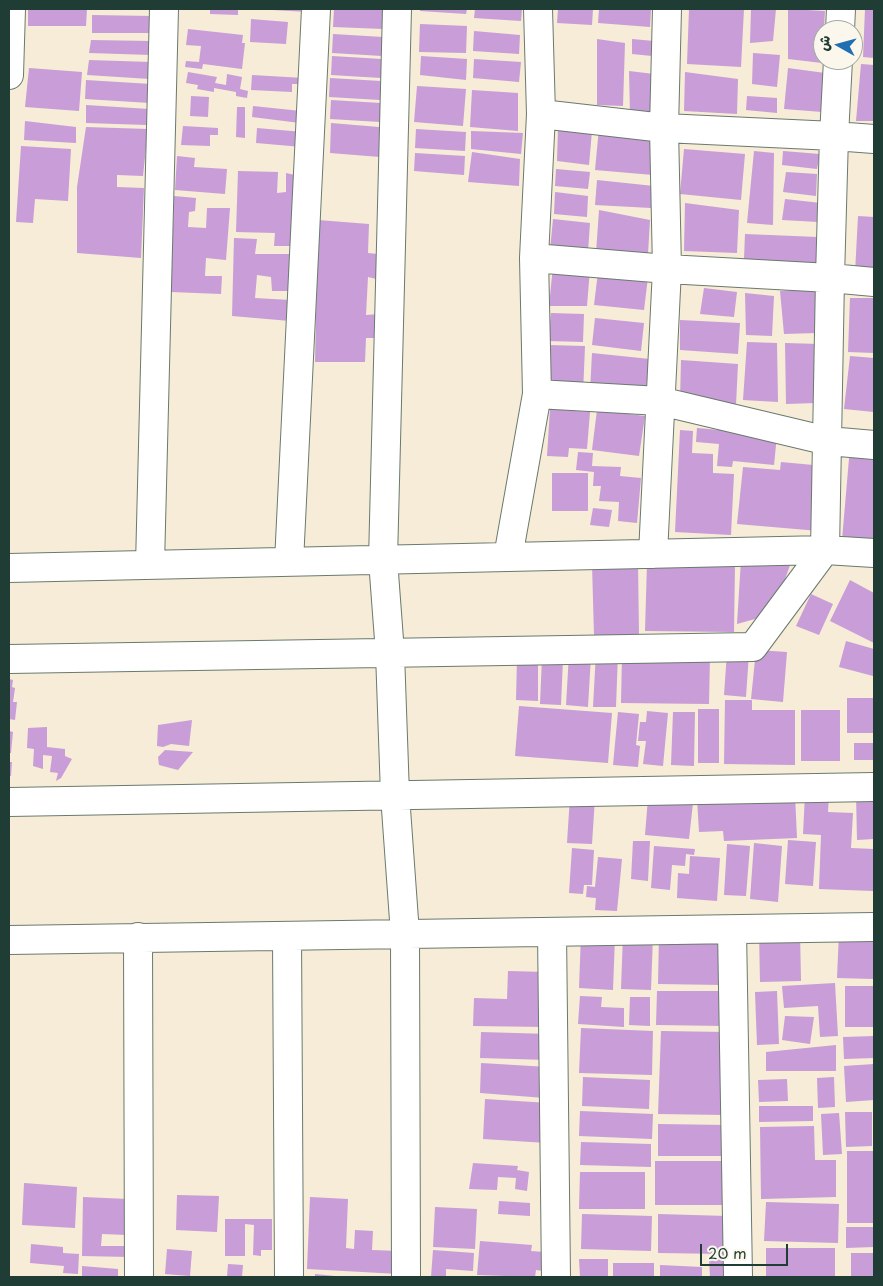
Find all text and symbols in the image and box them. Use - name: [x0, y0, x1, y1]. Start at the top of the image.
- north arrow: [813, 20, 863, 70]
- text: ش: [812, 34, 835, 52]
- scale bar: [703, 1234, 790, 1266]
- text: 20 m: [708, 1241, 747, 1264]

